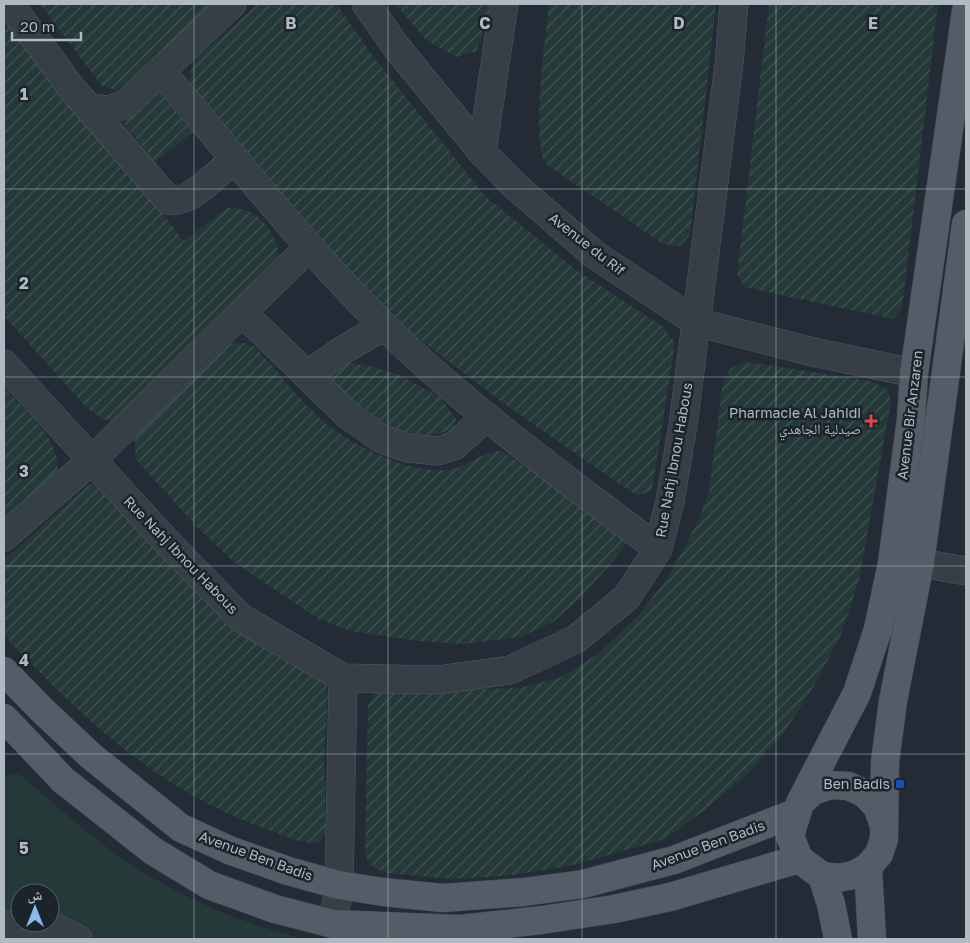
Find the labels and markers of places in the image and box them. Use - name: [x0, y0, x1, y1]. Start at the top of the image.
- place label: Pharmacie Al Jahidi صيدلية الجاهدي: [729, 404, 861, 441]
- marker: Pharmacie Al Jahidi صيدلية الجاهدي: [865, 415, 877, 427]
- place label: Ben Badis: [823, 775, 890, 792]
- marker: Ben Badis: [894, 778, 906, 790]

